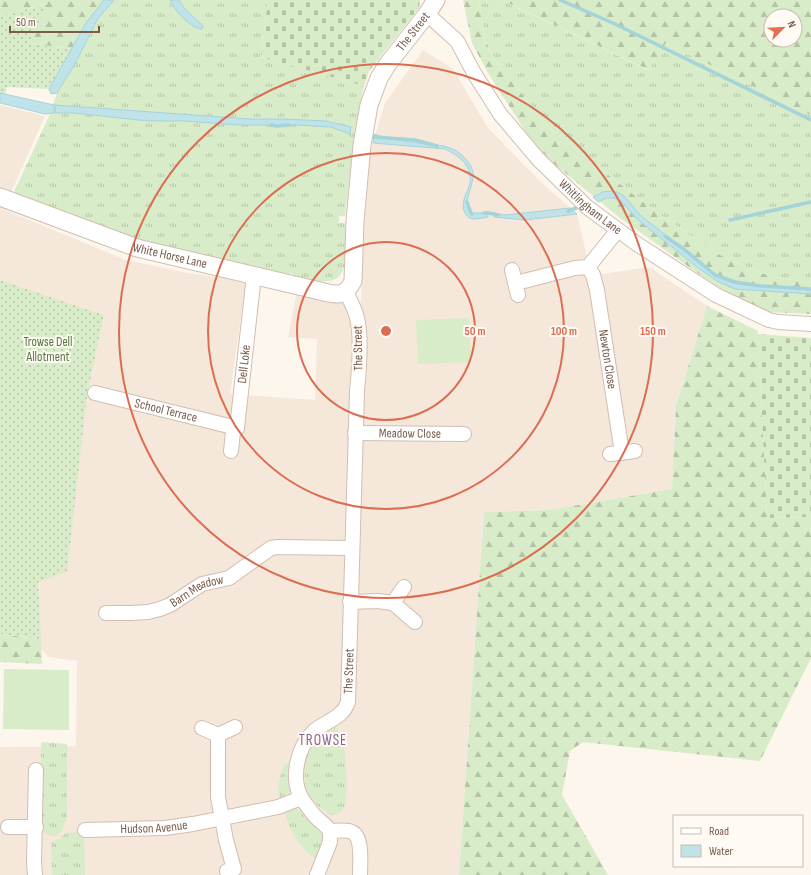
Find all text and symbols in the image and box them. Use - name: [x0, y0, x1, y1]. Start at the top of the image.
- scale bar: [10, 8, 99, 34]
- north arrow: [763, 8, 803, 48]
- street label: The Street: [393, 9, 434, 54]
- text: 50 m: [16, 15, 36, 30]
- text: N: [785, 19, 799, 30]
- street label: Whitlingham Lane: [555, 176, 625, 238]
- street label: White Horse Lane: [131, 239, 209, 272]
- centre of rings: [379, 324, 393, 338]
- text: 50 m: [465, 324, 485, 339]
- text: 100 m: [551, 324, 577, 339]
- text: 150 m: [640, 324, 666, 339]
- street label: The Street: [350, 325, 366, 371]
- street label: Newton Close: [595, 328, 620, 390]
- park label: Trowse Dell Allotment: [24, 334, 72, 365]
- street label: Dell Loke: [234, 344, 254, 384]
- street label: School Terrace: [133, 395, 199, 426]
- street label: Meadow Close: [379, 425, 441, 442]
- street label: Barn Meadow: [167, 571, 226, 611]
- street label: The Street: [340, 648, 358, 694]
- district label: TROWSE: [299, 731, 347, 750]
- legend: [673, 815, 803, 867]
- street label: Hudson Avenue: [120, 817, 188, 837]
- text: Road: [709, 824, 729, 839]
- text: Water: [709, 844, 733, 859]

